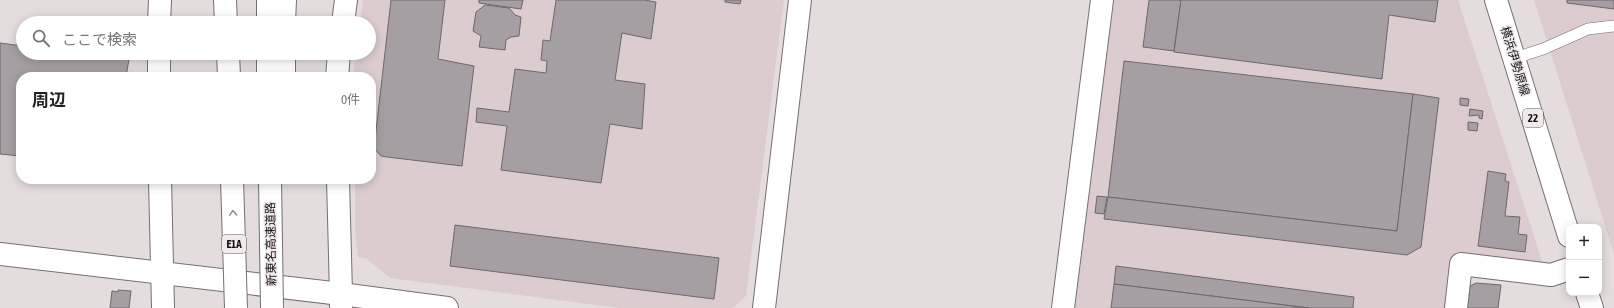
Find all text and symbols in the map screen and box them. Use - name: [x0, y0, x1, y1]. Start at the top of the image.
- search box: [16, 16, 376, 60]
- street label: 横浜伊勢原線: [1498, 25, 1532, 97]
- icon: search: [30, 27, 52, 49]
- text: ここで検索: [62, 31, 137, 48]
- text: 周辺: [32, 90, 66, 110]
- text: 0件: [341, 92, 360, 107]
- road number: 22: [1523, 109, 1543, 127]
- street label: 新東名高速道路: [263, 202, 279, 286]
- one-way arrow: [229, 210, 237, 216]
- map controls: [1566, 224, 1602, 296]
- button: +: [1566, 224, 1602, 260]
- road number: E1A: [222, 235, 246, 253]
- button: −: [1566, 260, 1602, 296]

